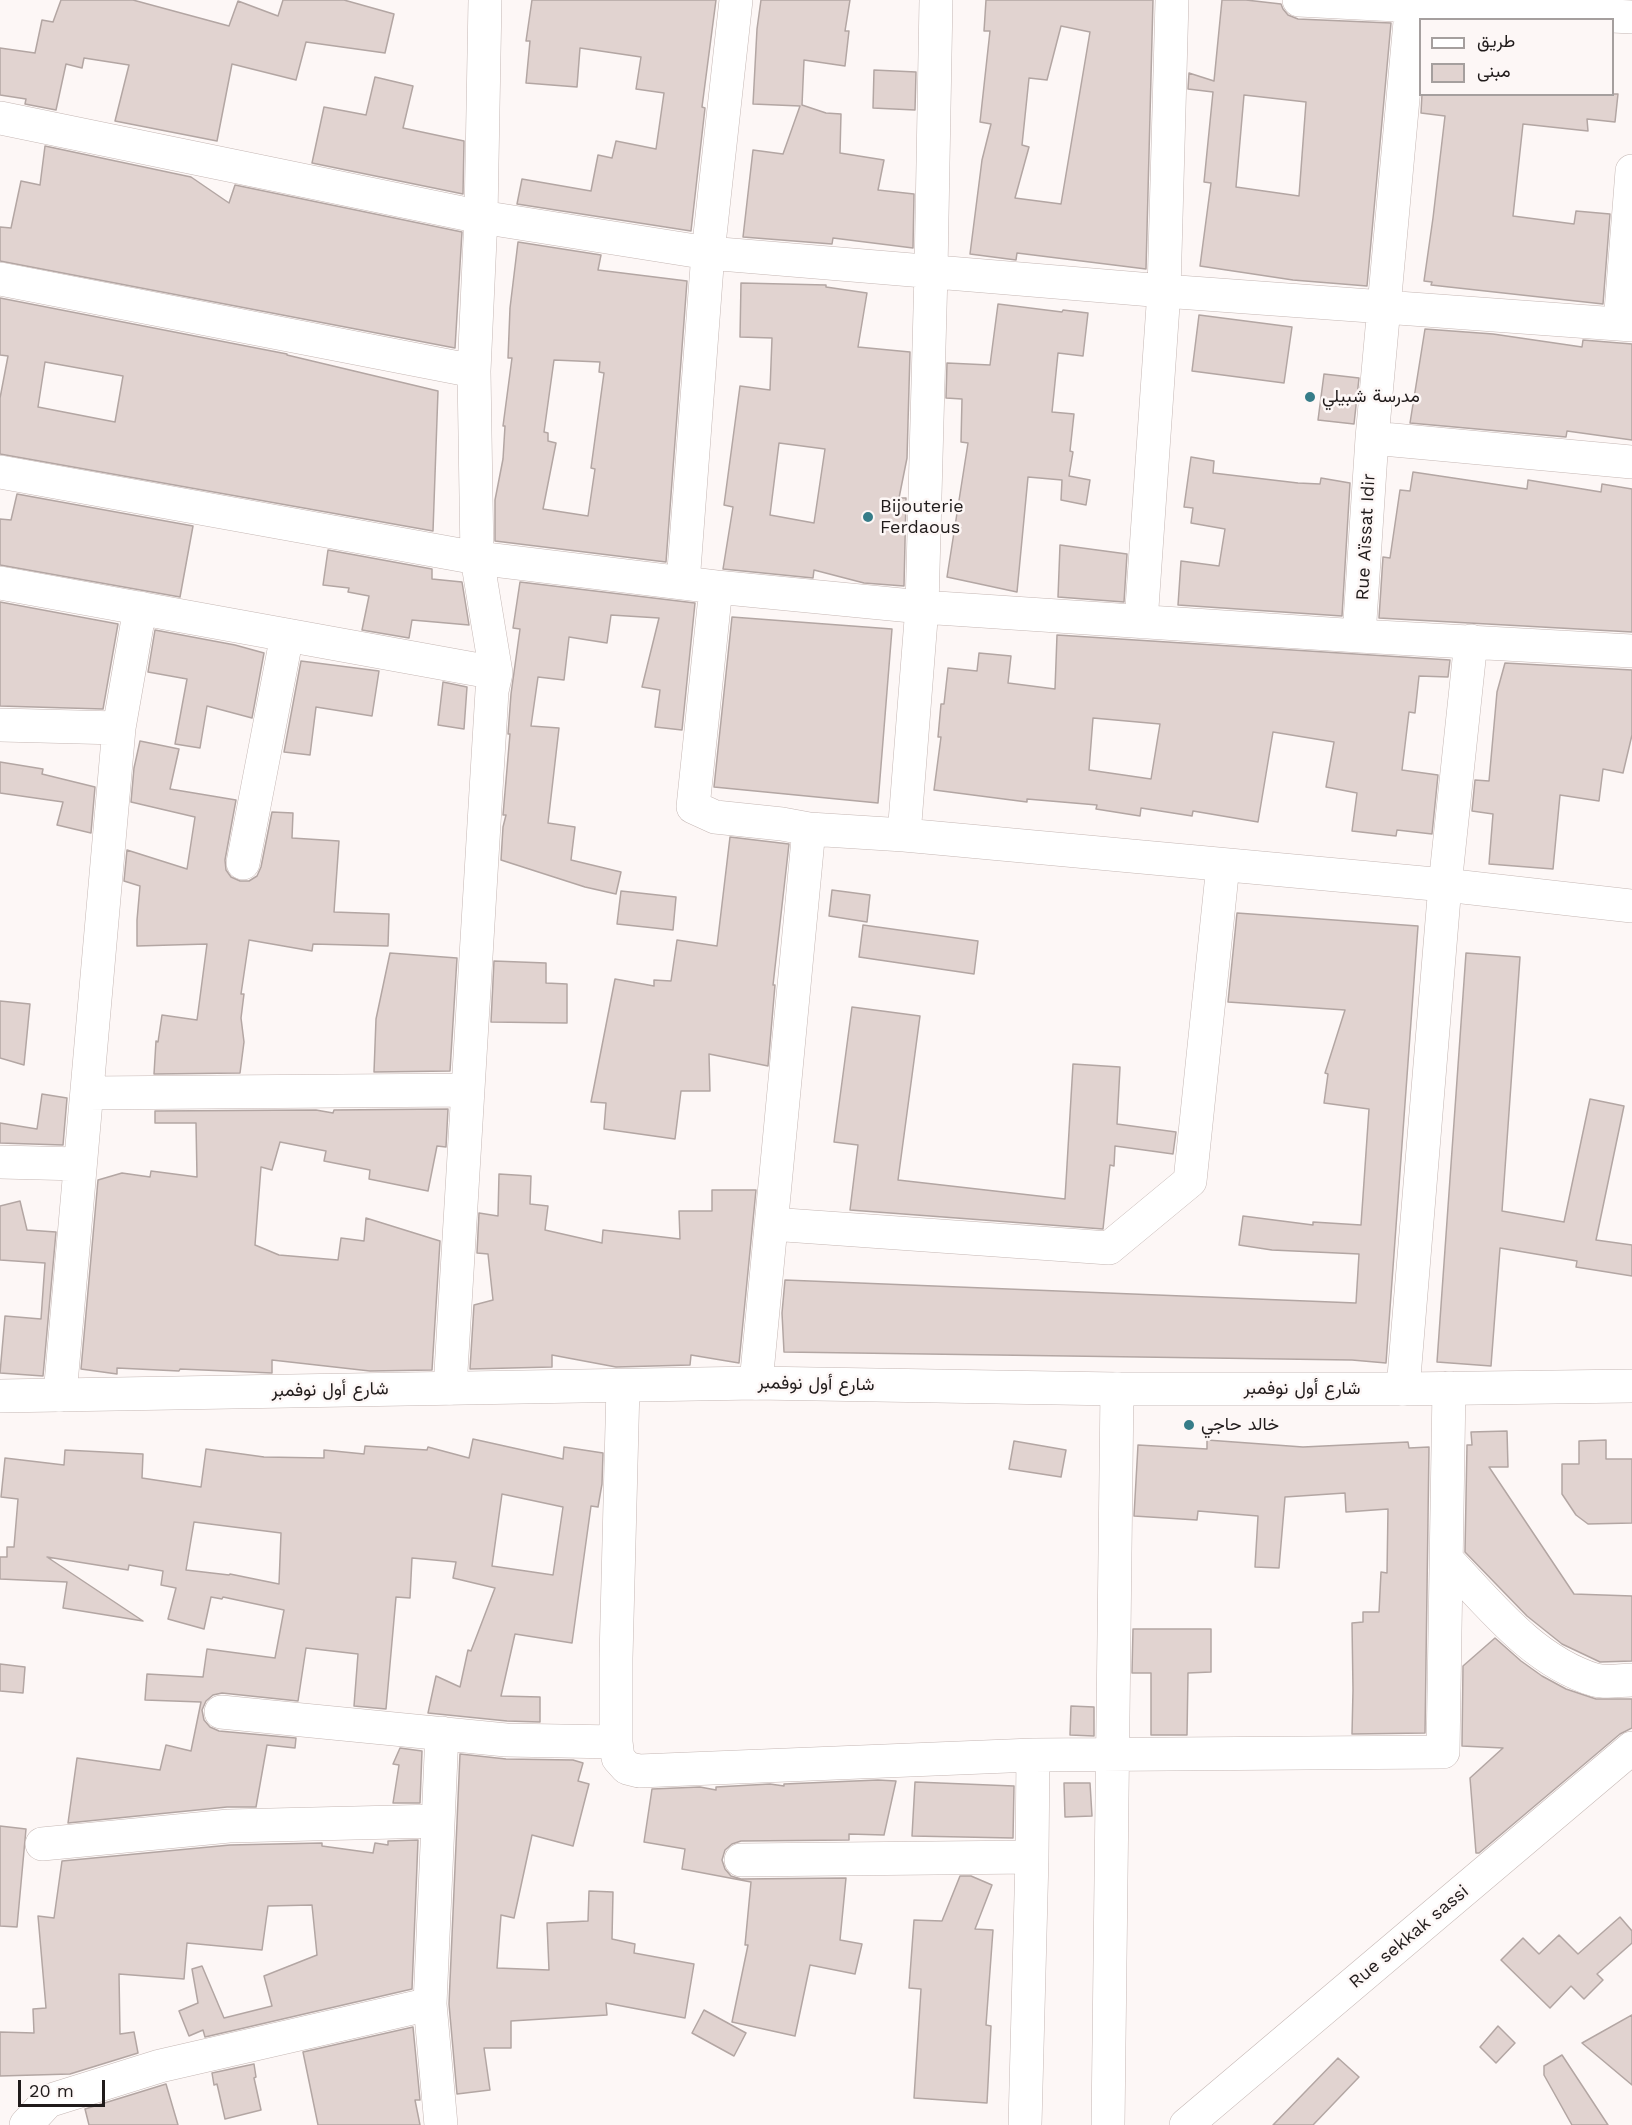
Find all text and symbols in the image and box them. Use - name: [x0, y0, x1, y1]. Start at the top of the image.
- legend: [1419, 18, 1614, 96]
- text: طريق: [1477, 30, 1515, 51]
- text: مبنى: [1477, 60, 1511, 81]
- place label: مدرسة شبيلي: [1322, 386, 1420, 408]
- marker: مدرسة شبيلي: [1303, 390, 1317, 404]
- street label: Rue Aïssat Idir: [1352, 473, 1380, 601]
- place label: Bijouterie Ferdaous: [880, 496, 964, 538]
- marker: Bijouterie Ferdaous: [861, 510, 875, 524]
- street label: شارع أول نوفمبر: [757, 1372, 875, 1396]
- street label: شارع أول نوفمبر: [271, 1378, 389, 1402]
- street label: شارع أول نوفمبر: [1243, 1378, 1361, 1400]
- place label: خالد حاجي: [1201, 1414, 1279, 1436]
- marker: خالد حاجي: [1182, 1418, 1196, 1432]
- street label: Rue sekkak sassi: [1345, 1881, 1473, 1993]
- scale bar: [21, 2068, 108, 2106]
- text: 20 m: [29, 2080, 74, 2101]

